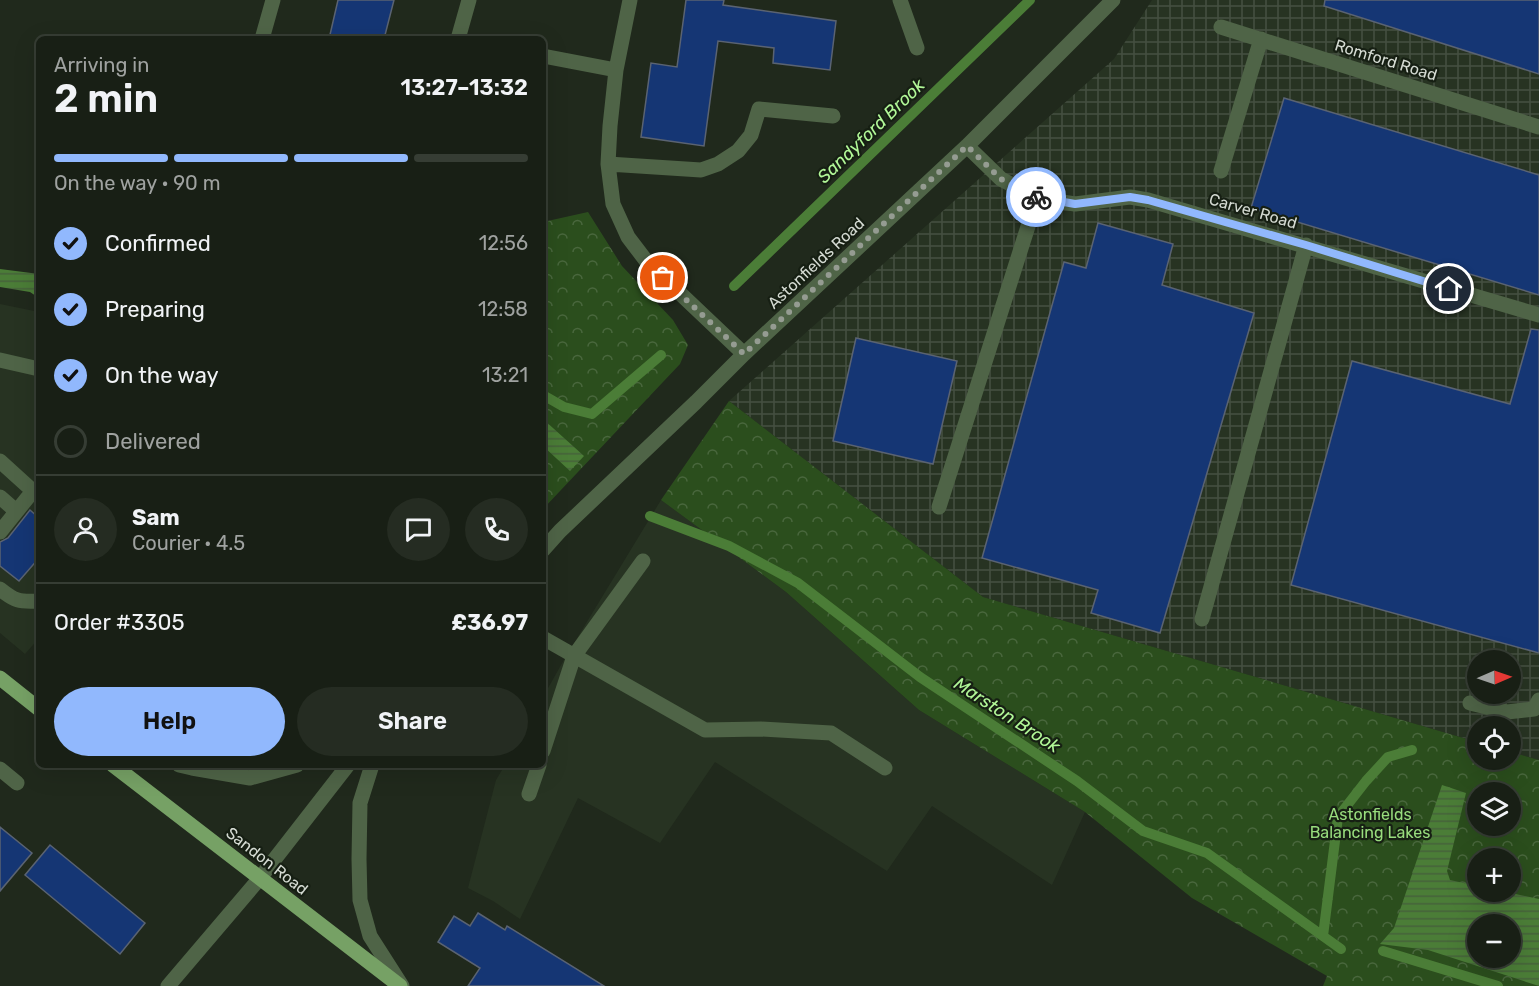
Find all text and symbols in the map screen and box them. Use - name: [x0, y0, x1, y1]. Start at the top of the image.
- street label: Romford Road: [1332, 35, 1440, 85]
- text: Arriving in: [54, 53, 149, 77]
- text: 13:27–13:32: [401, 74, 528, 101]
- water label: Sandyford Brook: [813, 74, 930, 188]
- text: 2 min: [54, 76, 158, 122]
- courier: [1006, 167, 1066, 227]
- text: On the way · 90 m: [54, 171, 220, 195]
- icon: bike: [1020, 181, 1053, 214]
- street label: Carver Road: [1207, 189, 1299, 233]
- street label: Astonfields Road: [764, 213, 868, 313]
- icon: check: [54, 227, 87, 260]
- text: Confirmed: [105, 230, 211, 257]
- text: 12:56: [479, 231, 528, 255]
- pin: [637, 252, 688, 303]
- icon: bag: [646, 261, 679, 294]
- pin: [1423, 263, 1474, 314]
- icon: home: [1432, 272, 1465, 305]
- icon: check: [54, 293, 87, 326]
- text: Preparing: [105, 296, 205, 323]
- text: 12:58: [478, 297, 528, 321]
- icon: check: [54, 359, 87, 392]
- text: On the way: [105, 362, 219, 389]
- text: 13:21: [482, 363, 528, 387]
- text: Delivered: [105, 428, 201, 455]
- button: person: [54, 498, 117, 561]
- button: chat: [387, 498, 450, 561]
- button: phone: [465, 498, 528, 561]
- text: Sam: [132, 504, 180, 531]
- text: Courier · 4.5: [132, 531, 245, 555]
- text: Order #3305: [54, 609, 185, 636]
- text: £36.97: [451, 609, 528, 636]
- north arrow: [1467, 650, 1521, 704]
- map controls: [1467, 650, 1521, 968]
- water label: Marston Brook: [950, 672, 1065, 758]
- button: Help: [54, 687, 285, 756]
- button: Share: [297, 687, 528, 756]
- button: locate: [1467, 716, 1521, 770]
- button: layers: [1467, 782, 1521, 836]
- park label: Astonfields Balancing Lakes: [1310, 805, 1430, 842]
- street label: Sandon Road: [222, 823, 312, 899]
- button: +: [1467, 848, 1521, 902]
- button: −: [1467, 914, 1521, 968]

